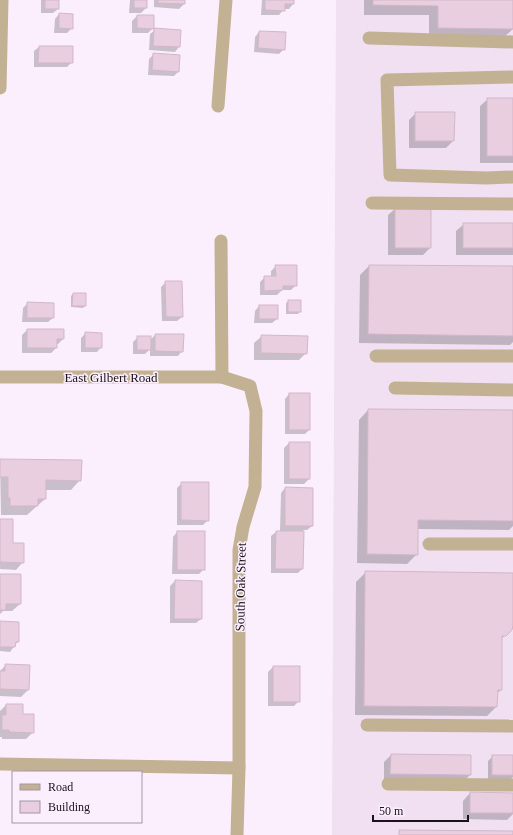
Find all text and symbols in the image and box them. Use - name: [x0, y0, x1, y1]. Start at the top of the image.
- street label: East Gilbert Road: [64, 370, 158, 385]
- street label: South Oak Street: [232, 542, 249, 632]
- legend: [12, 771, 142, 823]
- text: Road: [48, 780, 73, 794]
- scale bar: [373, 797, 468, 823]
- text: Building: [48, 800, 90, 814]
- text: 50 m: [379, 804, 404, 818]

